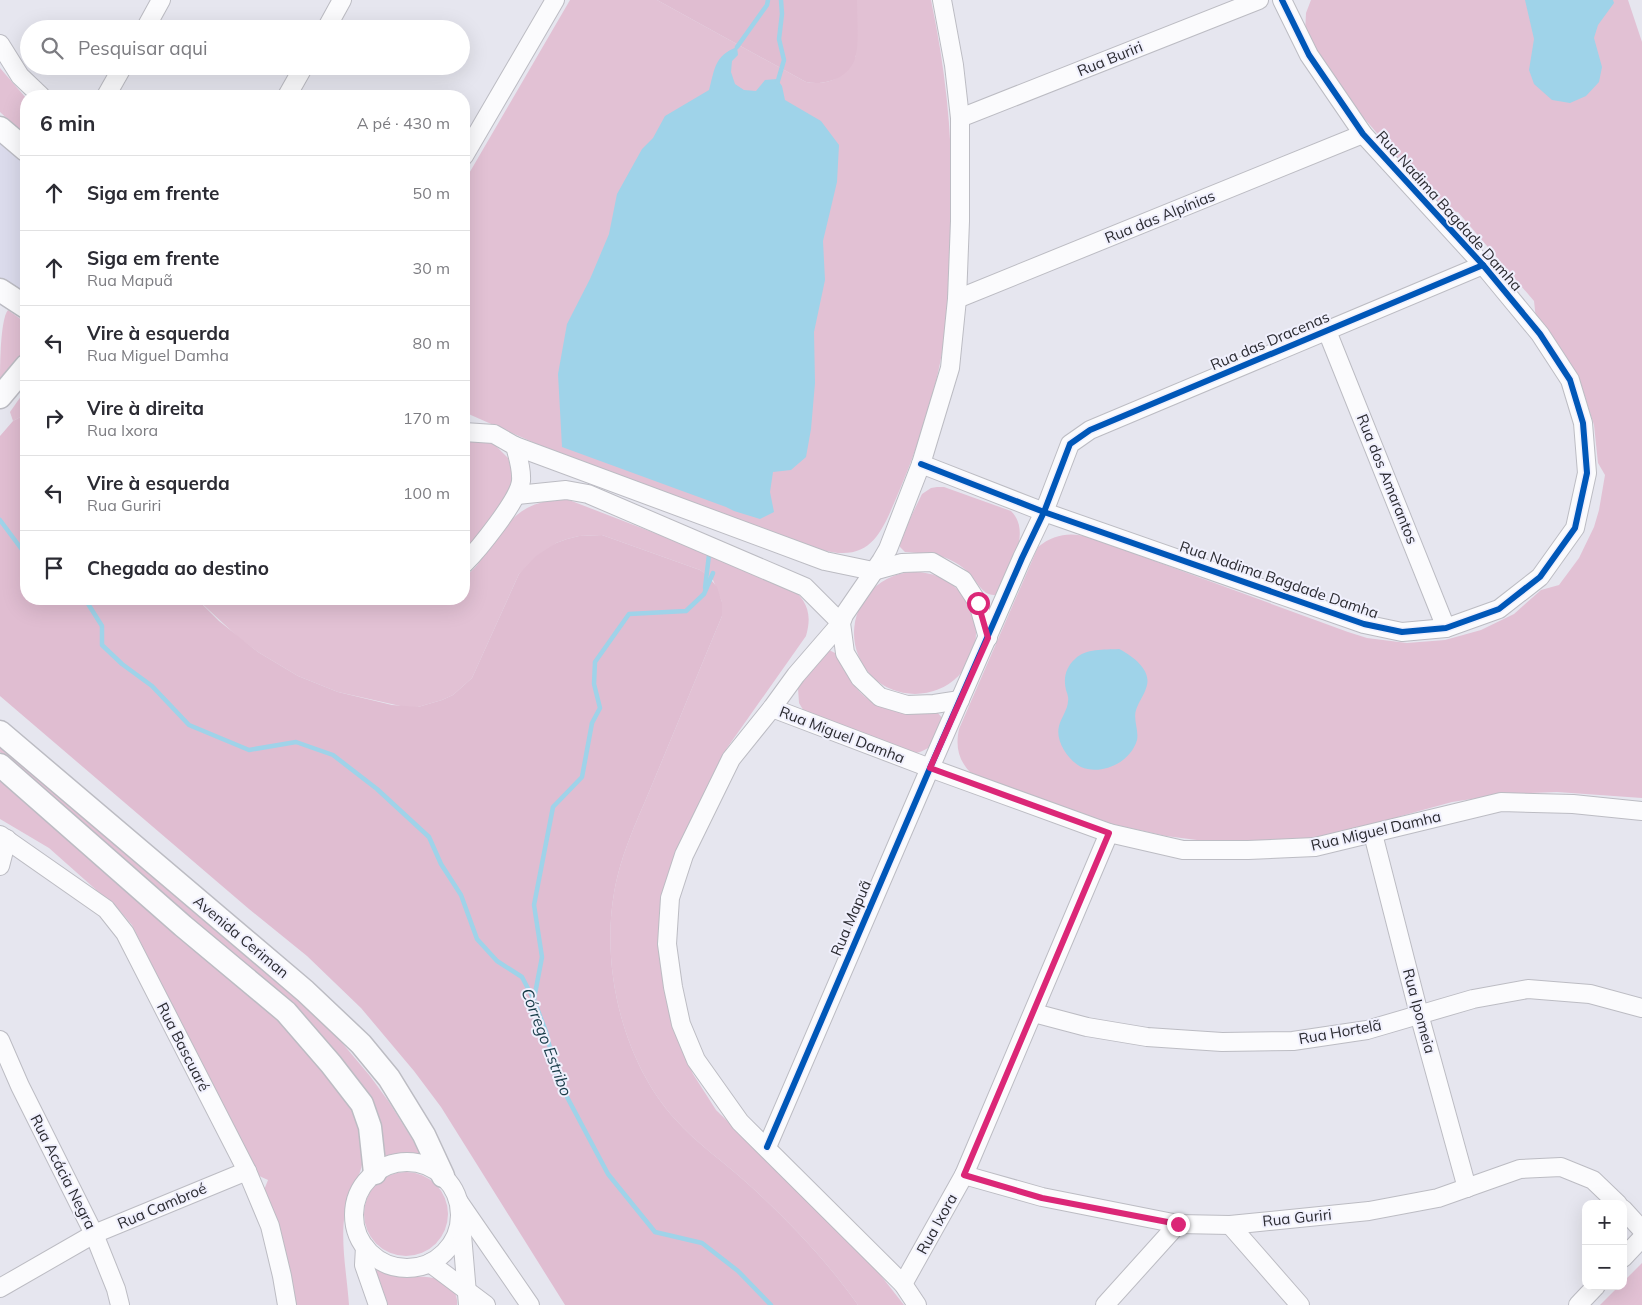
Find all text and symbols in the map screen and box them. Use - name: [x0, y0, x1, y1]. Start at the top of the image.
- search box: [20, 20, 470, 75]
- icon: search: [38, 34, 66, 62]
- text: Pesquisar aqui: [78, 36, 208, 60]
- street label: Rua Buriri: [1074, 37, 1145, 80]
- text: 6 min: [40, 110, 95, 136]
- text: A pé · 430 m: [357, 113, 450, 133]
- street label: Rua Nadima Bagdade Damha: [1372, 127, 1526, 295]
- icon: ahead: [40, 179, 68, 207]
- text: Siga em frente: [87, 181, 219, 205]
- text: 50 m: [413, 183, 450, 203]
- street label: Rua das Alpínias: [1102, 186, 1218, 247]
- text: Siga em frente: [87, 246, 219, 270]
- icon: ahead: [40, 254, 68, 282]
- text: 30 m: [413, 258, 450, 278]
- text: Rua Mapuã: [87, 270, 173, 290]
- street label: Rua das Dracenas: [1207, 307, 1332, 374]
- text: Vire à esquerda: [87, 321, 230, 345]
- icon: left: [40, 329, 68, 357]
- text: 80 m: [413, 333, 450, 353]
- text: Rua Miguel Damha: [87, 345, 229, 365]
- text: Vire à direita: [87, 396, 204, 420]
- icon: right: [40, 404, 68, 432]
- text: 170 m: [403, 408, 450, 428]
- street label: Rua dos Amarantos: [1353, 411, 1422, 547]
- text: Rua Ixora: [87, 420, 158, 440]
- text: Vire à esquerda: [87, 471, 230, 495]
- icon: left: [40, 479, 68, 507]
- text: 100 m: [403, 483, 450, 503]
- text: Rua Guriri: [87, 495, 161, 515]
- street label: Rua Nadima Bagdade Damha: [1177, 536, 1381, 623]
- icon: arrive: [40, 554, 68, 582]
- text: Chegada ao destino: [87, 556, 269, 580]
- route start: [967, 592, 990, 615]
- street label: Rua Miguel Damha: [777, 702, 908, 767]
- street label: Rua Miguel Damha: [1309, 806, 1443, 855]
- street label: Rua Mapuã: [826, 877, 875, 959]
- street label: Avenida Ceriman: [190, 891, 293, 982]
- street label: Rua Ipomeia: [1399, 966, 1440, 1055]
- water label: Córrego Estribo: [517, 985, 577, 1099]
- street label: Rua Bascuaré: [153, 999, 214, 1094]
- street label: Rua Hortelã: [1297, 1015, 1383, 1048]
- street label: Rua Acácia Negra: [26, 1111, 101, 1232]
- street label: Rua Cambroé: [114, 1178, 209, 1233]
- street label: Rua Ixora: [912, 1190, 961, 1257]
- map controls: [1582, 1200, 1627, 1290]
- button: +: [1582, 1200, 1627, 1245]
- street label: Rua Guriri: [1261, 1204, 1333, 1231]
- route end: [1167, 1213, 1190, 1236]
- button: −: [1582, 1245, 1627, 1290]

